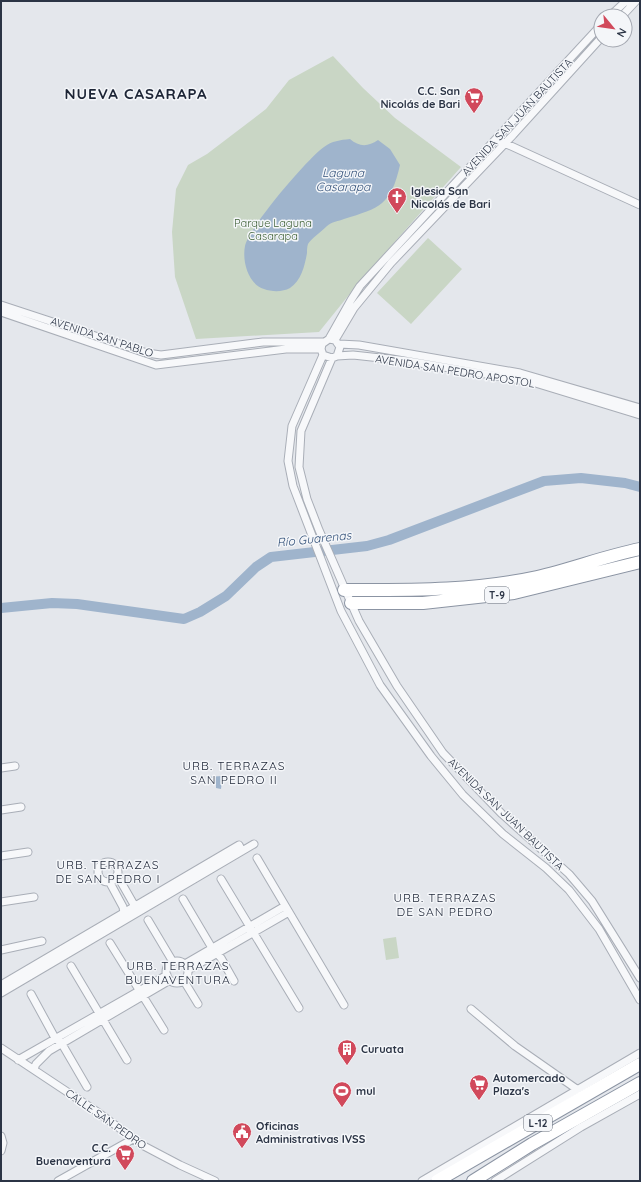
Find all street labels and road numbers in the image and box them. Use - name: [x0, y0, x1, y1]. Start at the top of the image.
- street label: AVENIDA SAN JUAN BAUTISTA: [459, 55, 575, 179]
- street label: AVENIDA SAN PABLO: [49, 314, 155, 360]
- street label: AVENIDA SAN PEDRO APOSTOL: [374, 351, 536, 391]
- road number: T-9: [485, 587, 509, 603]
- street label: AVENIDA SAN JUAN BAUTISTA: [445, 755, 567, 873]
- street label: CALLE SAN PEDRO: [63, 1086, 149, 1152]
- road number: L-12: [524, 1115, 552, 1131]

